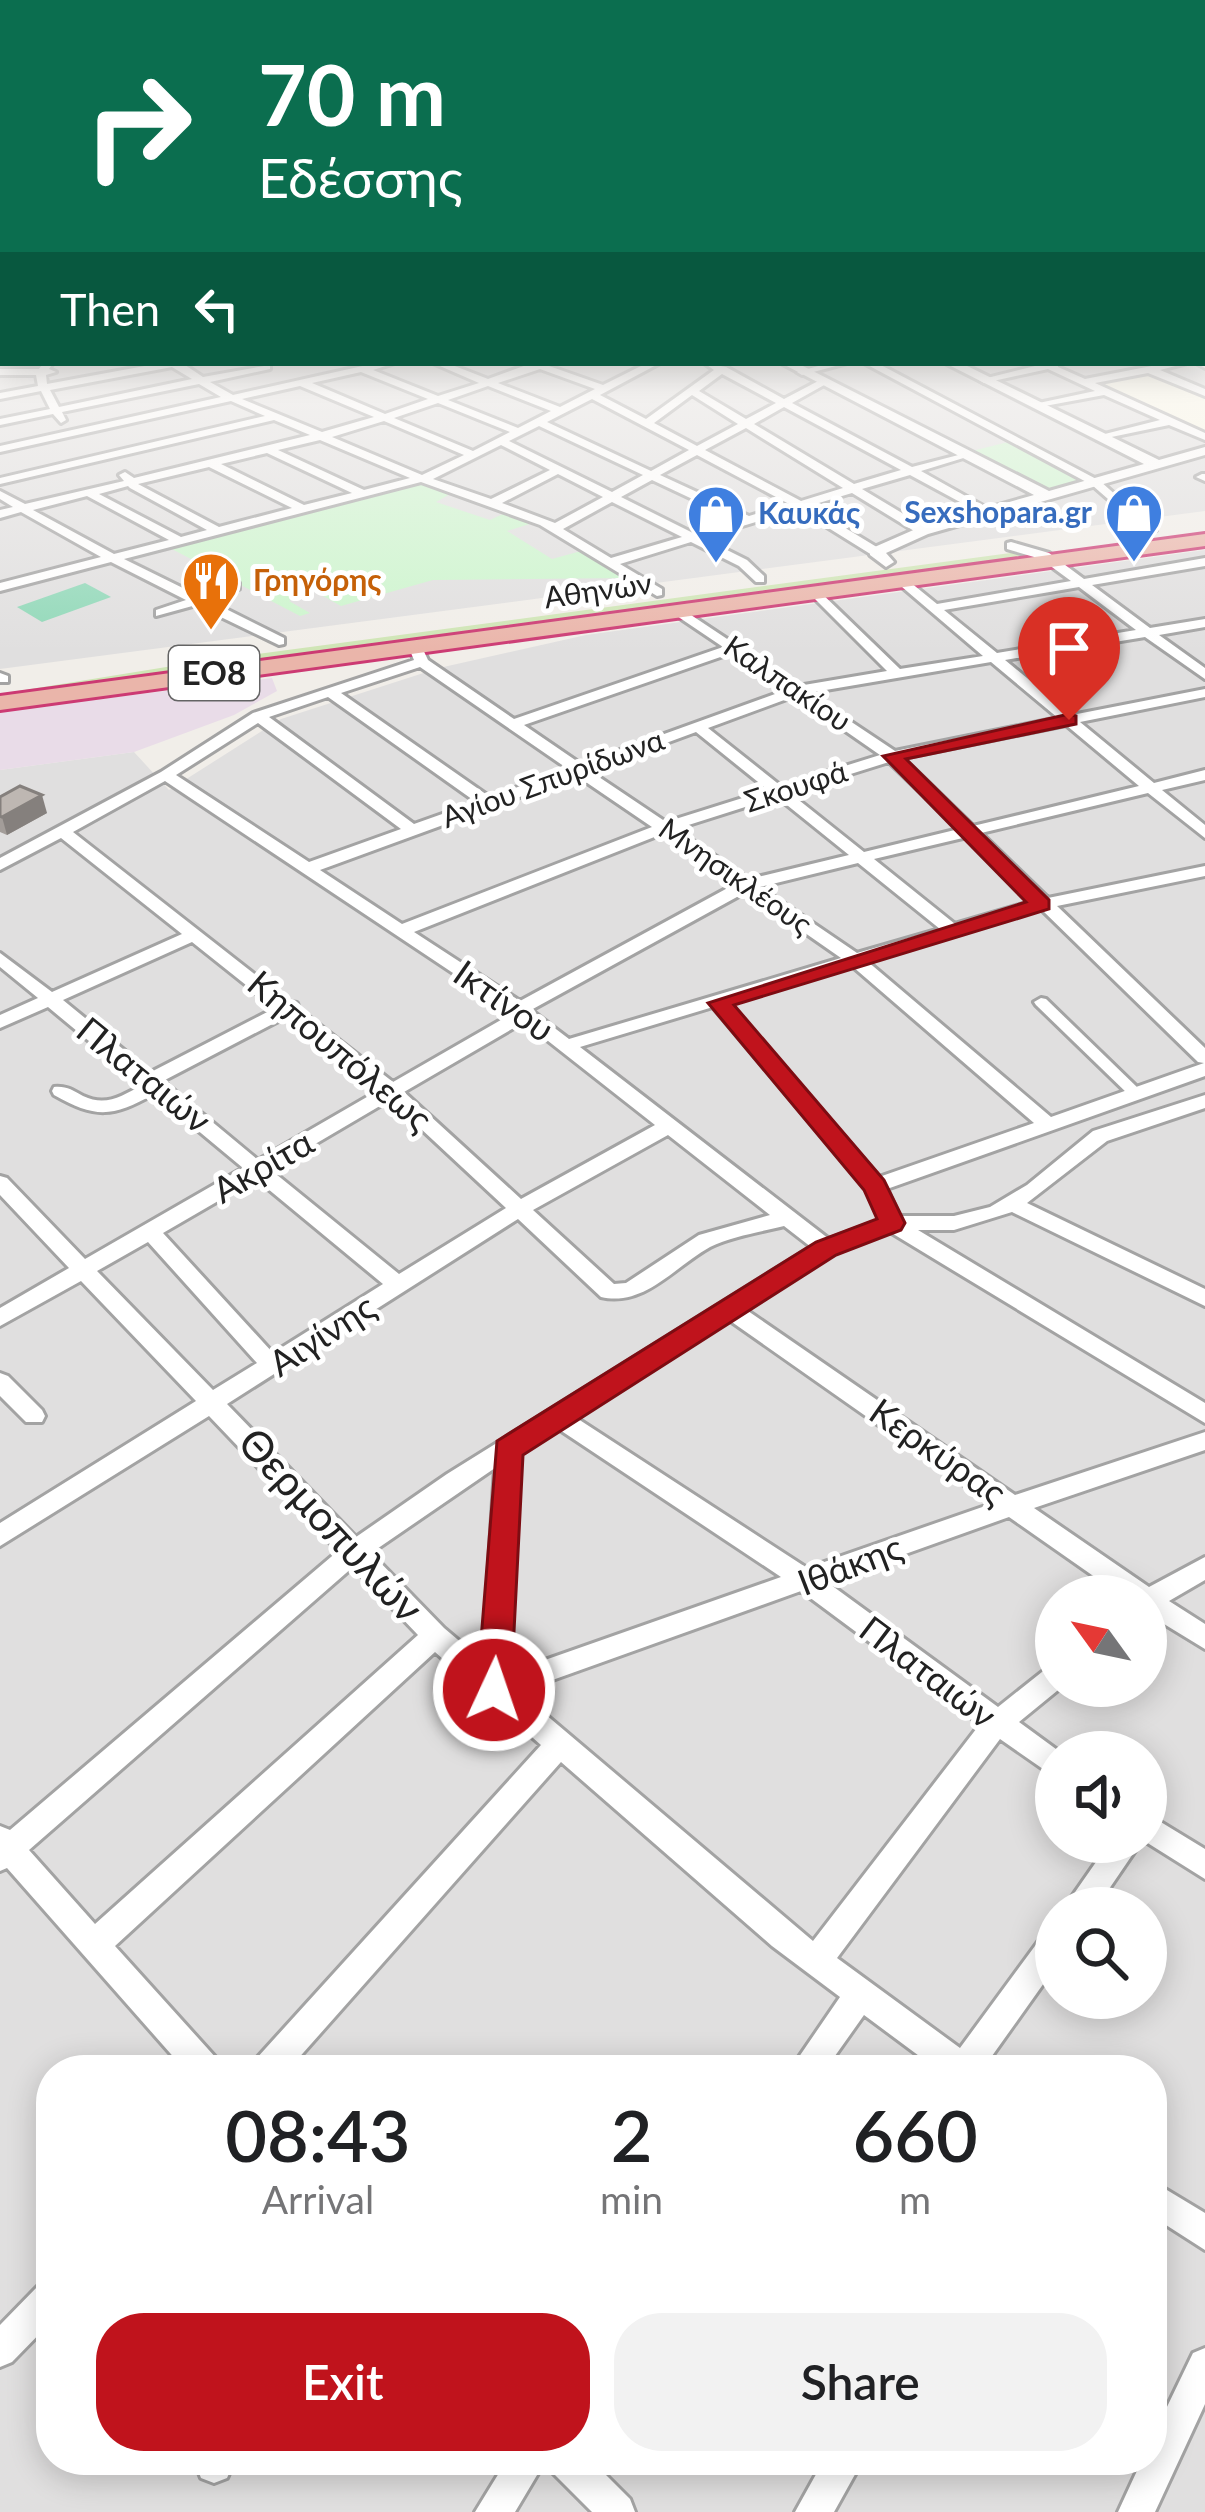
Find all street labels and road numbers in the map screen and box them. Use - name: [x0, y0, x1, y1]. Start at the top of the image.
- street label: Αθηνών: [542, 564, 654, 614]
- street label: Καλπακίου: [718, 627, 858, 738]
- road number: ΕΟ8: [169, 646, 259, 700]
- street label: Αγίου Σπυρίδωνα: [436, 720, 669, 834]
- street label: Σκουφά: [740, 752, 851, 819]
- street label: Μνησικλέους: [653, 809, 820, 941]
- street label: Ικτίνου: [446, 950, 563, 1050]
- street label: Κηπουπόλεως: [240, 960, 442, 1140]
- street label: Πλαταιών: [69, 1007, 220, 1141]
- street label: Ακρίτα: [204, 1118, 321, 1211]
- street label: Αιγίνης: [260, 1283, 383, 1385]
- street label: Κερκύρας: [862, 1388, 1015, 1514]
- street label: Θερμοπυλών: [229, 1417, 434, 1632]
- street label: Ιθάκης: [791, 1524, 908, 1604]
- street label: Πλαταιών: [852, 1606, 1006, 1737]

